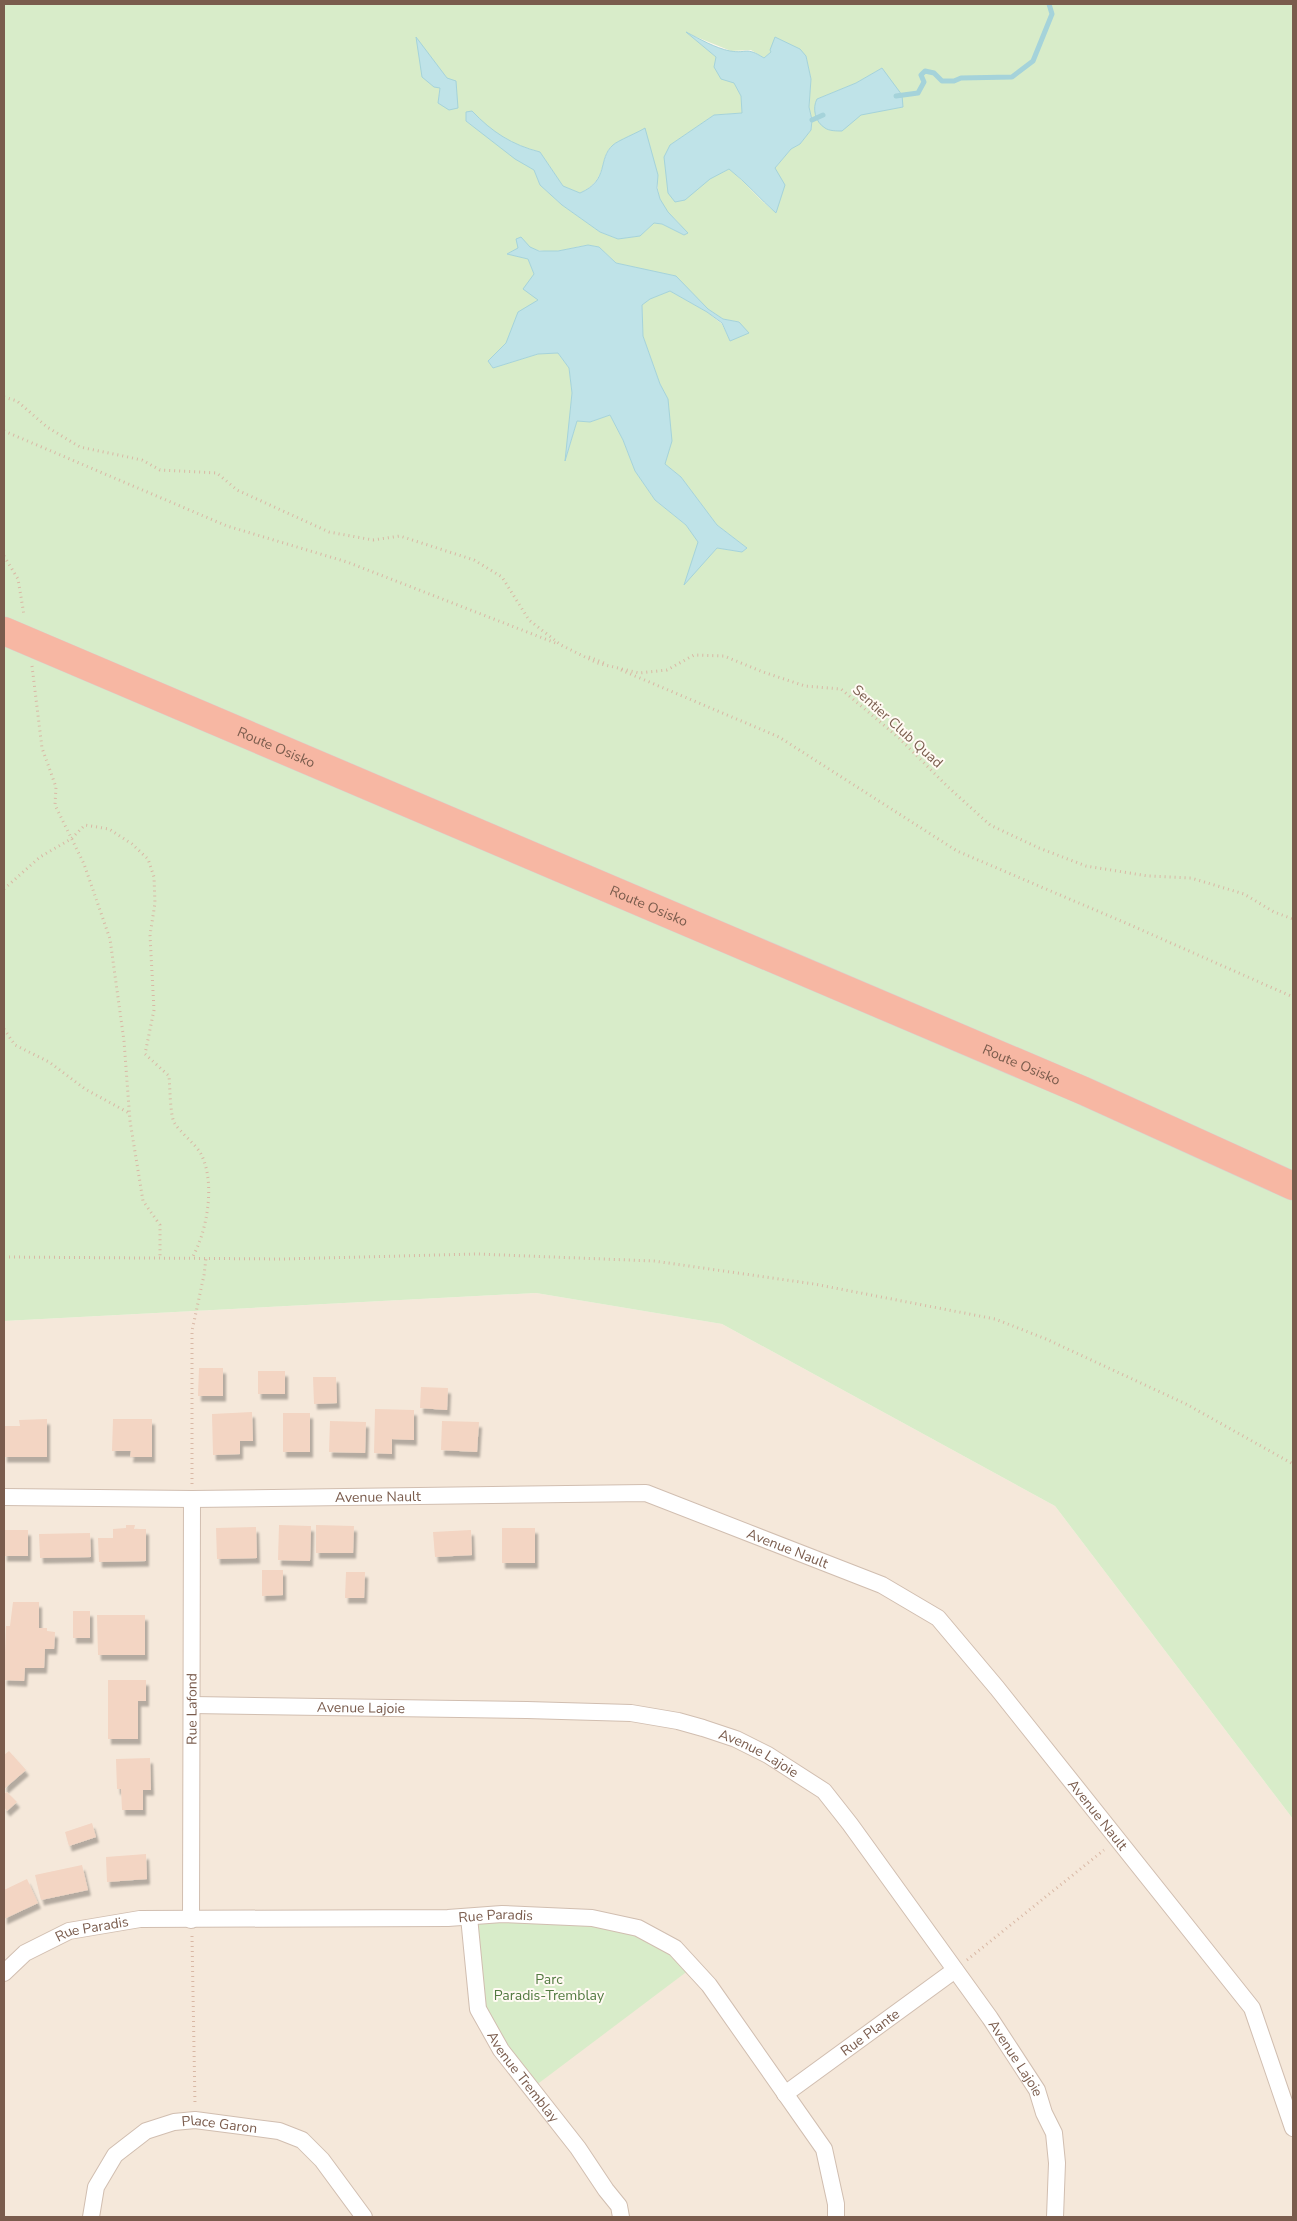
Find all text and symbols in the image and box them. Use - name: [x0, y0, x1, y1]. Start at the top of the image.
- street label: Sentier Club Quad: [848, 681, 947, 772]
- street label: Route Osisko: [234, 722, 318, 773]
- street label: Route Osisko: [607, 881, 691, 931]
- street label: Route Osisko: [980, 1040, 1063, 1090]
- street label: Avenue Nault: [335, 1487, 421, 1507]
- street label: Avenue Nault: [744, 1524, 831, 1573]
- street label: Rue Lafond: [182, 1673, 202, 1745]
- street label: Avenue Lajoie: [317, 1698, 405, 1718]
- street label: Avenue Lajoie: [716, 1725, 802, 1782]
- street label: Avenue Nault: [1063, 1776, 1132, 1855]
- street label: Rue Paradis: [458, 1905, 534, 1927]
- street label: Rue Paradis: [52, 1912, 130, 1946]
- park label: Parc Paradis-Tremblay: [494, 1970, 605, 2005]
- street label: Rue Plante: [837, 2005, 904, 2061]
- street label: Avenue Lajoie: [984, 2016, 1047, 2099]
- street label: Avenue Tremblay: [482, 2028, 564, 2127]
- street label: Place Garon: [181, 2111, 258, 2138]

